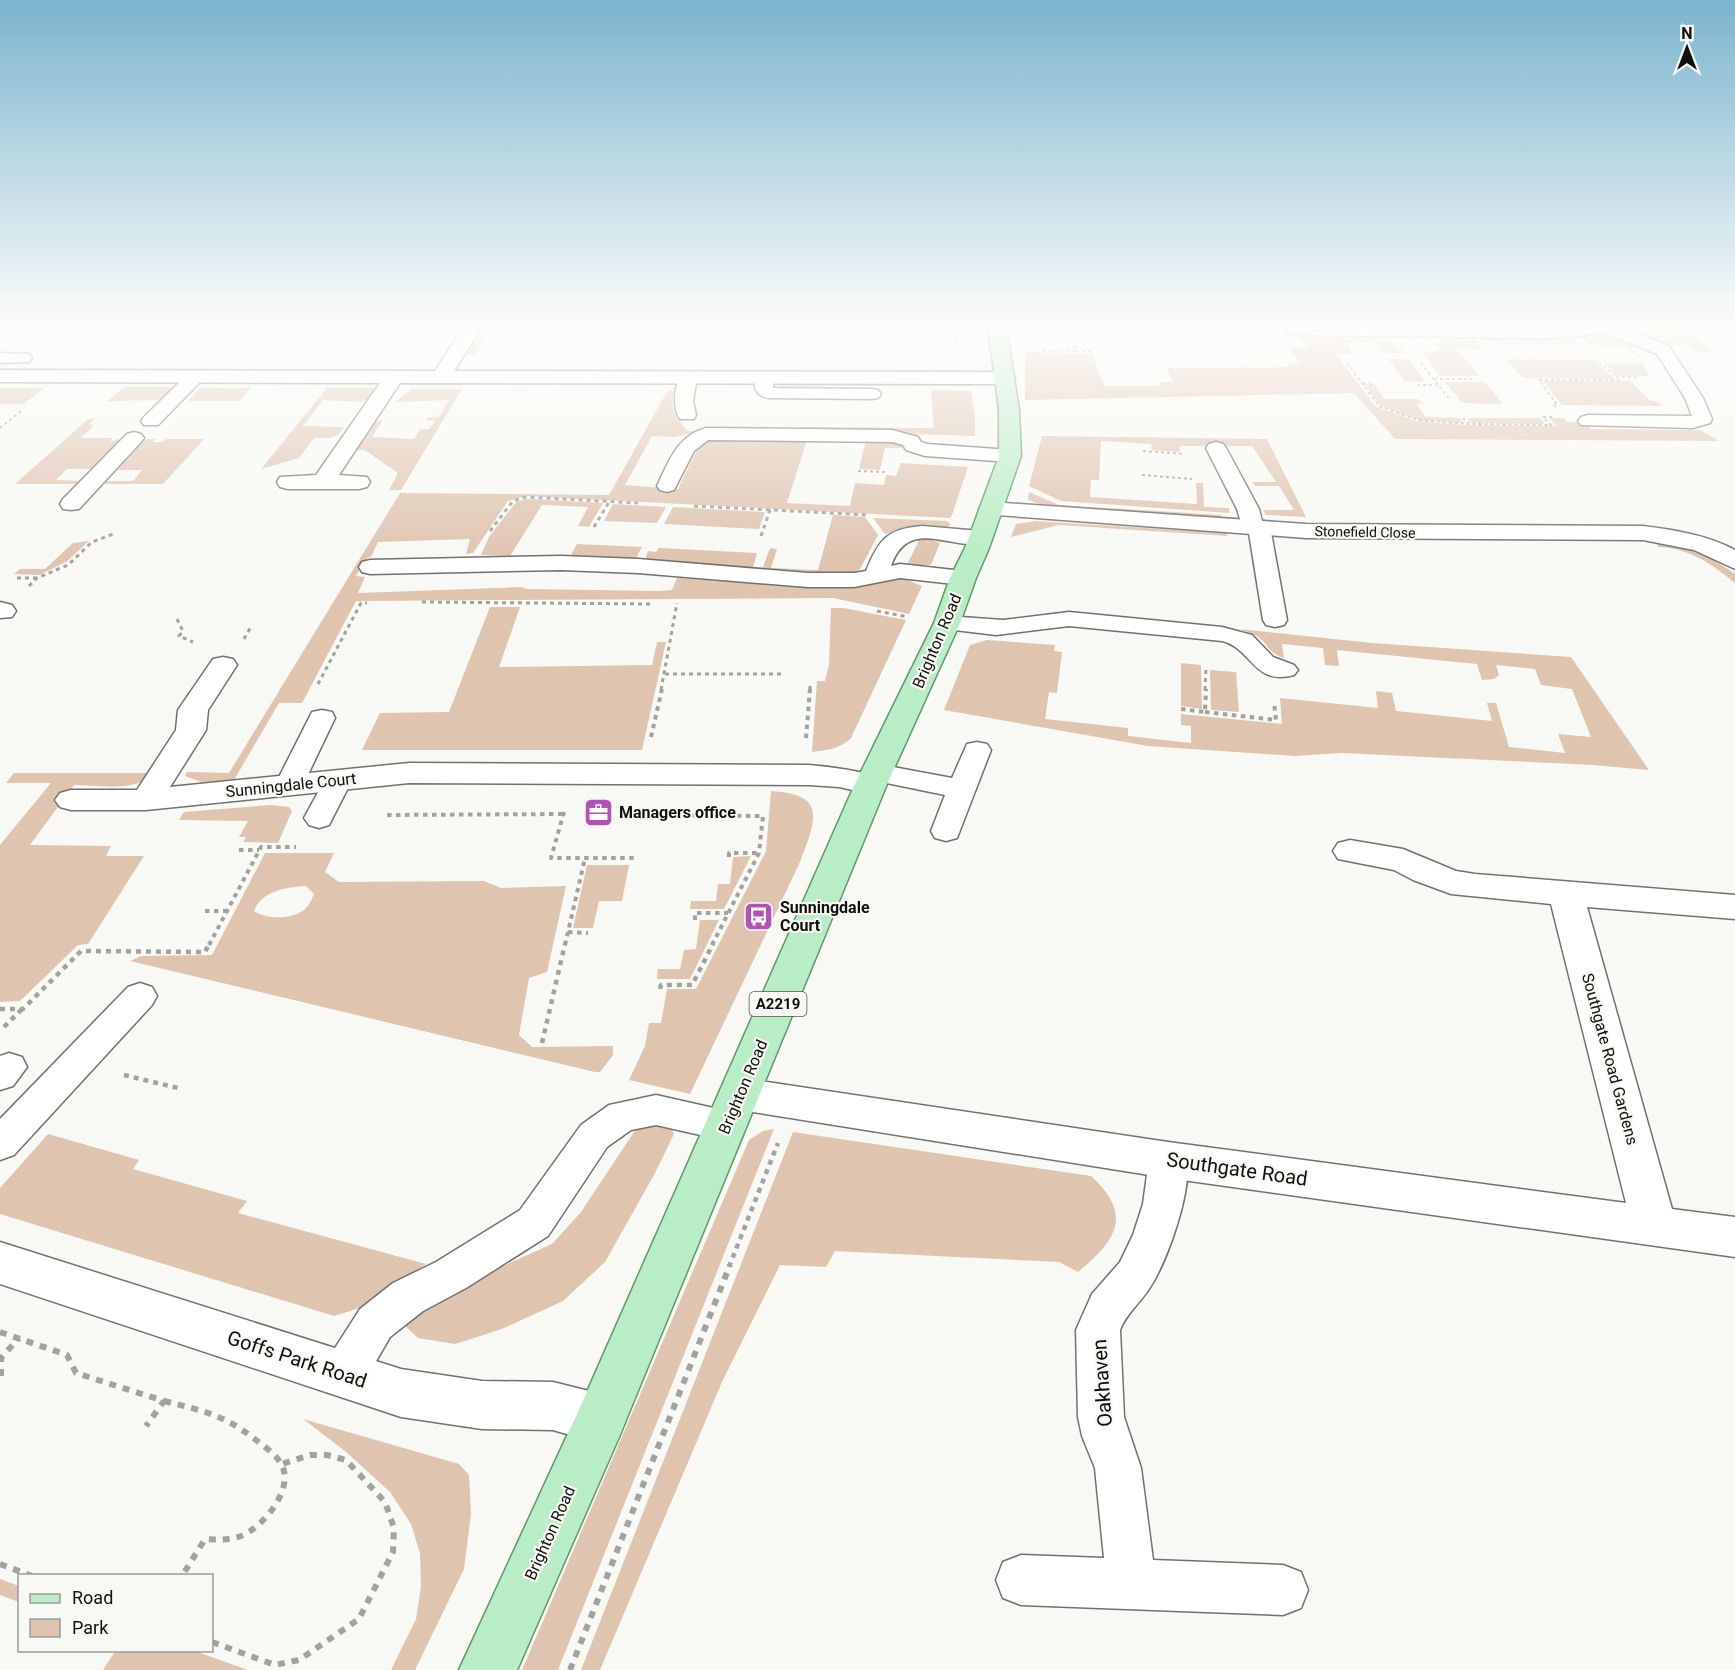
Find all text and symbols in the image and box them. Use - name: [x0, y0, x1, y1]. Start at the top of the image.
- north arrow: [1657, 18, 1717, 78]
- text: N: [1681, 24, 1693, 43]
- street label: Stonefield Close: [1314, 523, 1416, 541]
- street label: Brighton Road: [909, 591, 965, 691]
- street label: Sunningdale Court: [225, 769, 357, 801]
- office icon: Managers office: [582, 796, 614, 828]
- place label: Managers office: [619, 803, 736, 822]
- place label: Sunningdale Court: [780, 898, 870, 935]
- bus stop icon: Sunningdale Court: [743, 900, 775, 932]
- street label: Southgate Road Gardens: [1578, 971, 1642, 1147]
- road number: A2219: [750, 992, 806, 1016]
- street label: Brighton Road: [715, 1037, 771, 1137]
- street label: Southgate Road: [1165, 1147, 1309, 1191]
- street label: Goffs Park Road: [224, 1325, 370, 1393]
- street label: Oakhaven: [1087, 1338, 1117, 1428]
- street label: Brighton Road: [521, 1483, 579, 1583]
- legend: [18, 1574, 213, 1652]
- text: Road: [72, 1587, 113, 1608]
- text: Park: [72, 1617, 109, 1638]

